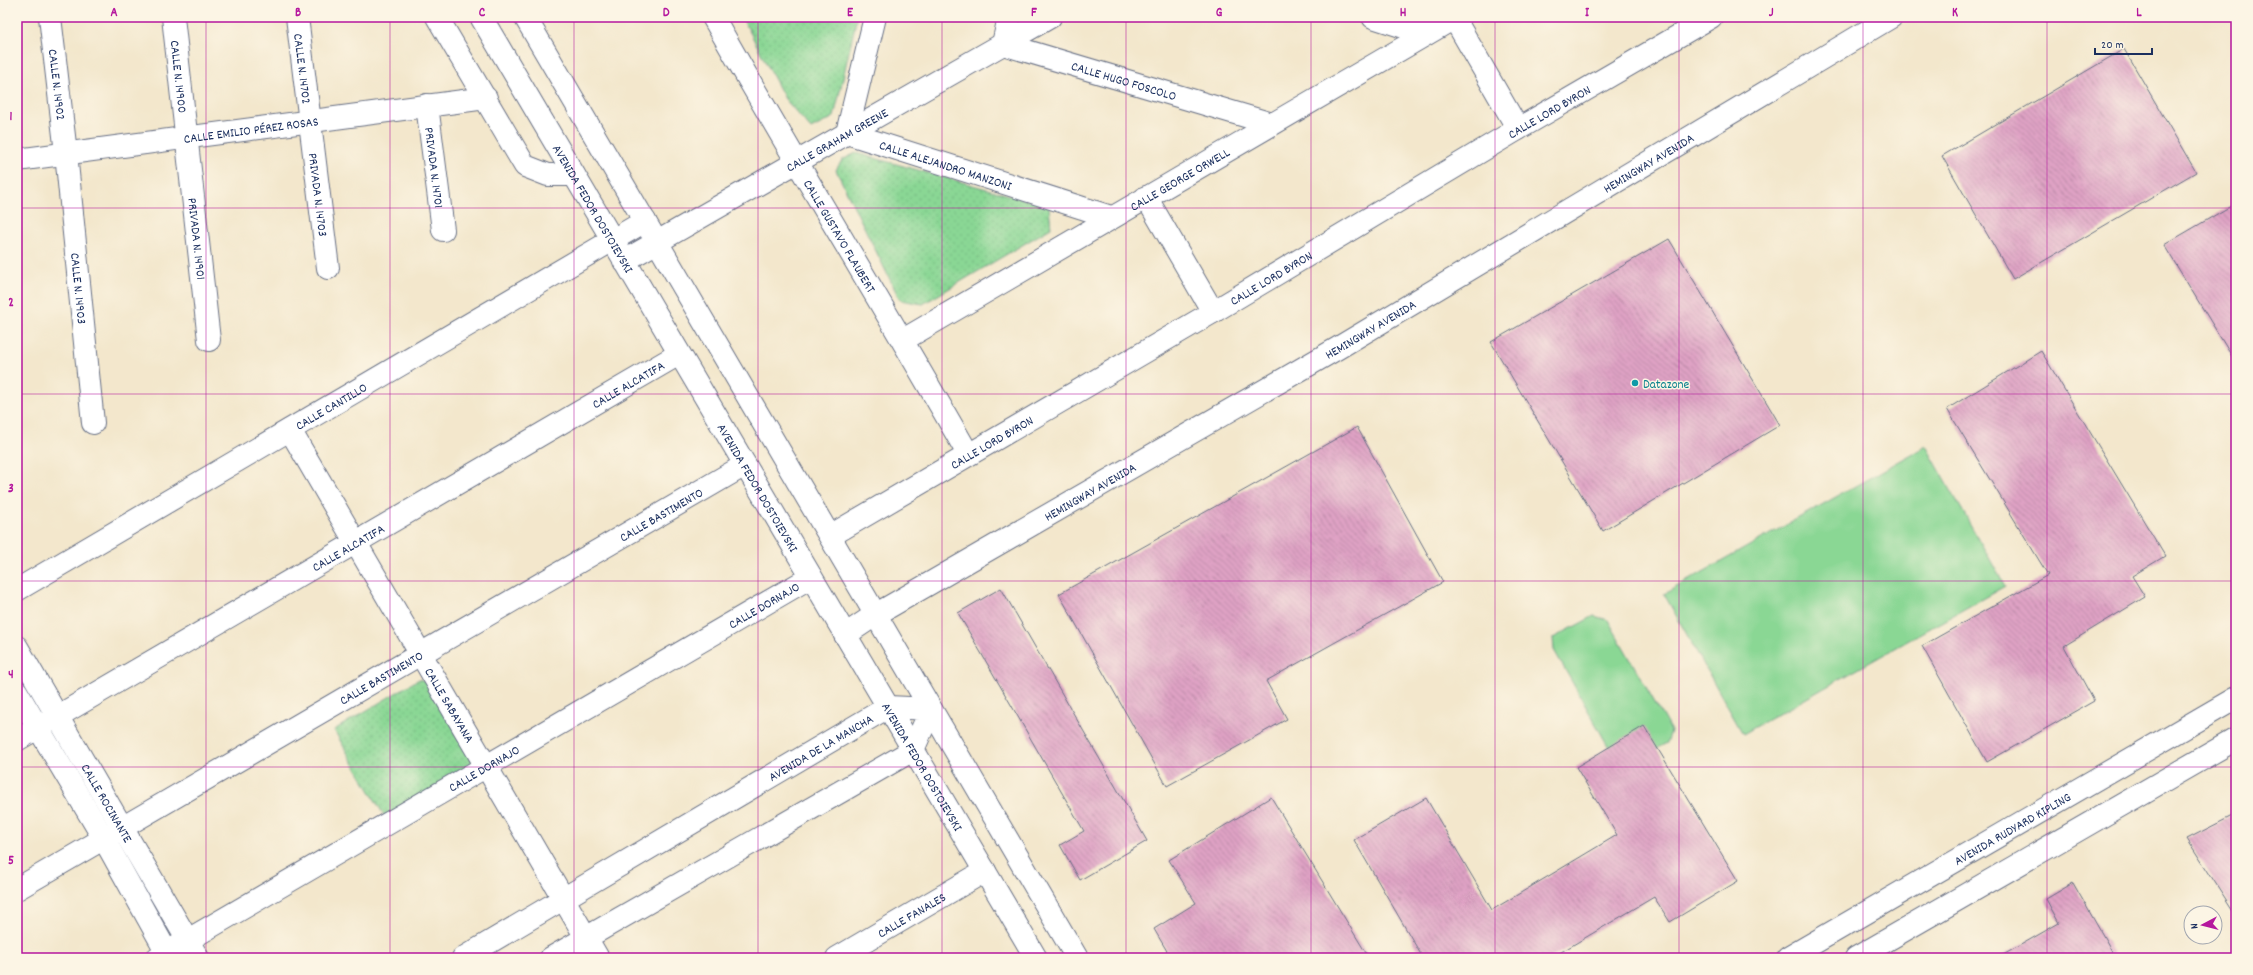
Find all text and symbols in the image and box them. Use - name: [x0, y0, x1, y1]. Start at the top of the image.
- text: A: [110, 4, 118, 23]
- text: B: [295, 4, 301, 23]
- text: C: [479, 4, 486, 23]
- text: D: [663, 4, 670, 23]
- text: E: [847, 4, 854, 23]
- text: F: [1031, 4, 1037, 23]
- text: G: [1216, 4, 1223, 23]
- text: H: [1400, 4, 1407, 23]
- text: I: [1585, 4, 1590, 23]
- text: J: [1769, 4, 1774, 23]
- text: K: [1952, 4, 1958, 23]
- text: L: [2136, 4, 2142, 23]
- scale bar: [2095, 30, 2152, 56]
- street label: CALLE N. 14702: [287, 33, 315, 105]
- text: 20 m: [2101, 37, 2124, 54]
- street label: CALLE N. 14900: [164, 40, 191, 114]
- street label: CALLE N. 14902: [42, 48, 69, 122]
- street label: CALLE HUGO FOSCOLO: [1069, 58, 1178, 107]
- street label: CALLE LORD BYRON: [1505, 82, 1595, 145]
- street label: CALLE GRAHAM GREENE: [783, 105, 892, 178]
- text: 1: [10, 108, 13, 127]
- street label: CALLE EMILIO PÉREZ ROSAS: [183, 113, 320, 150]
- street label: PRIVADA N. 14701: [418, 126, 447, 209]
- street label: HEMINGWAY AVENIDA: [1600, 130, 1699, 199]
- street label: CALLE ALEJANDRO MANZONI: [876, 137, 1014, 197]
- street label: AVENIDA FEDOR DOSTOIEVSKI: [546, 142, 637, 277]
- street label: CALLE GEORGE ORWELL: [1127, 144, 1235, 217]
- street label: PRIVADA N. 14703: [302, 152, 331, 238]
- street label: CALLE GUSTAVO FLAUBERT: [797, 177, 879, 297]
- street label: PRIVADA N. 14901: [181, 197, 209, 281]
- street label: CALLE LORD BYRON: [1227, 247, 1317, 312]
- street label: CALLE N. 14903: [64, 252, 90, 325]
- text: 2: [8, 294, 14, 313]
- street label: HEMINGWAY AVENIDA: [1322, 296, 1421, 365]
- street label: CALLE ALCATIFA: [589, 357, 669, 415]
- place label: Datazone: [1643, 376, 1689, 395]
- marker: Datazone: [1630, 378, 1640, 388]
- street label: CALLE CANTILLO: [293, 379, 372, 436]
- street label: CALLE LORD BYRON: [948, 412, 1038, 475]
- street label: AVENIDA FEDOR DOSTOIEVSKI: [711, 421, 802, 556]
- street label: HEMINGWAY AVENIDA: [1042, 459, 1140, 527]
- text: 3: [8, 480, 14, 499]
- street label: CALLE BASTIMENTO: [617, 484, 707, 548]
- street label: CALLE ALCATIFA: [309, 521, 389, 578]
- street label: CALLE DORNAJO: [726, 579, 804, 635]
- street label: CALLE BASTIMENTO: [337, 647, 427, 711]
- street label: CALLE SABAYANA: [419, 665, 478, 747]
- text: 4: [8, 666, 14, 685]
- street label: AVENIDA FEDOR DOSTOIEVSKI: [875, 700, 966, 836]
- street label: AVENIDA DE LA MANCHA: [766, 711, 878, 788]
- street label: CALLE DORNAJO: [446, 742, 524, 798]
- street label: CALLE ROCINANTE: [75, 761, 136, 847]
- street label: AVENIDA RUDYARD KIPLING: [1951, 789, 2075, 872]
- text: 5: [8, 852, 14, 871]
- street label: CALLE FANALES: [875, 889, 950, 944]
- north arrow: [2183, 905, 2223, 945]
- text: N: [2187, 922, 2203, 930]

